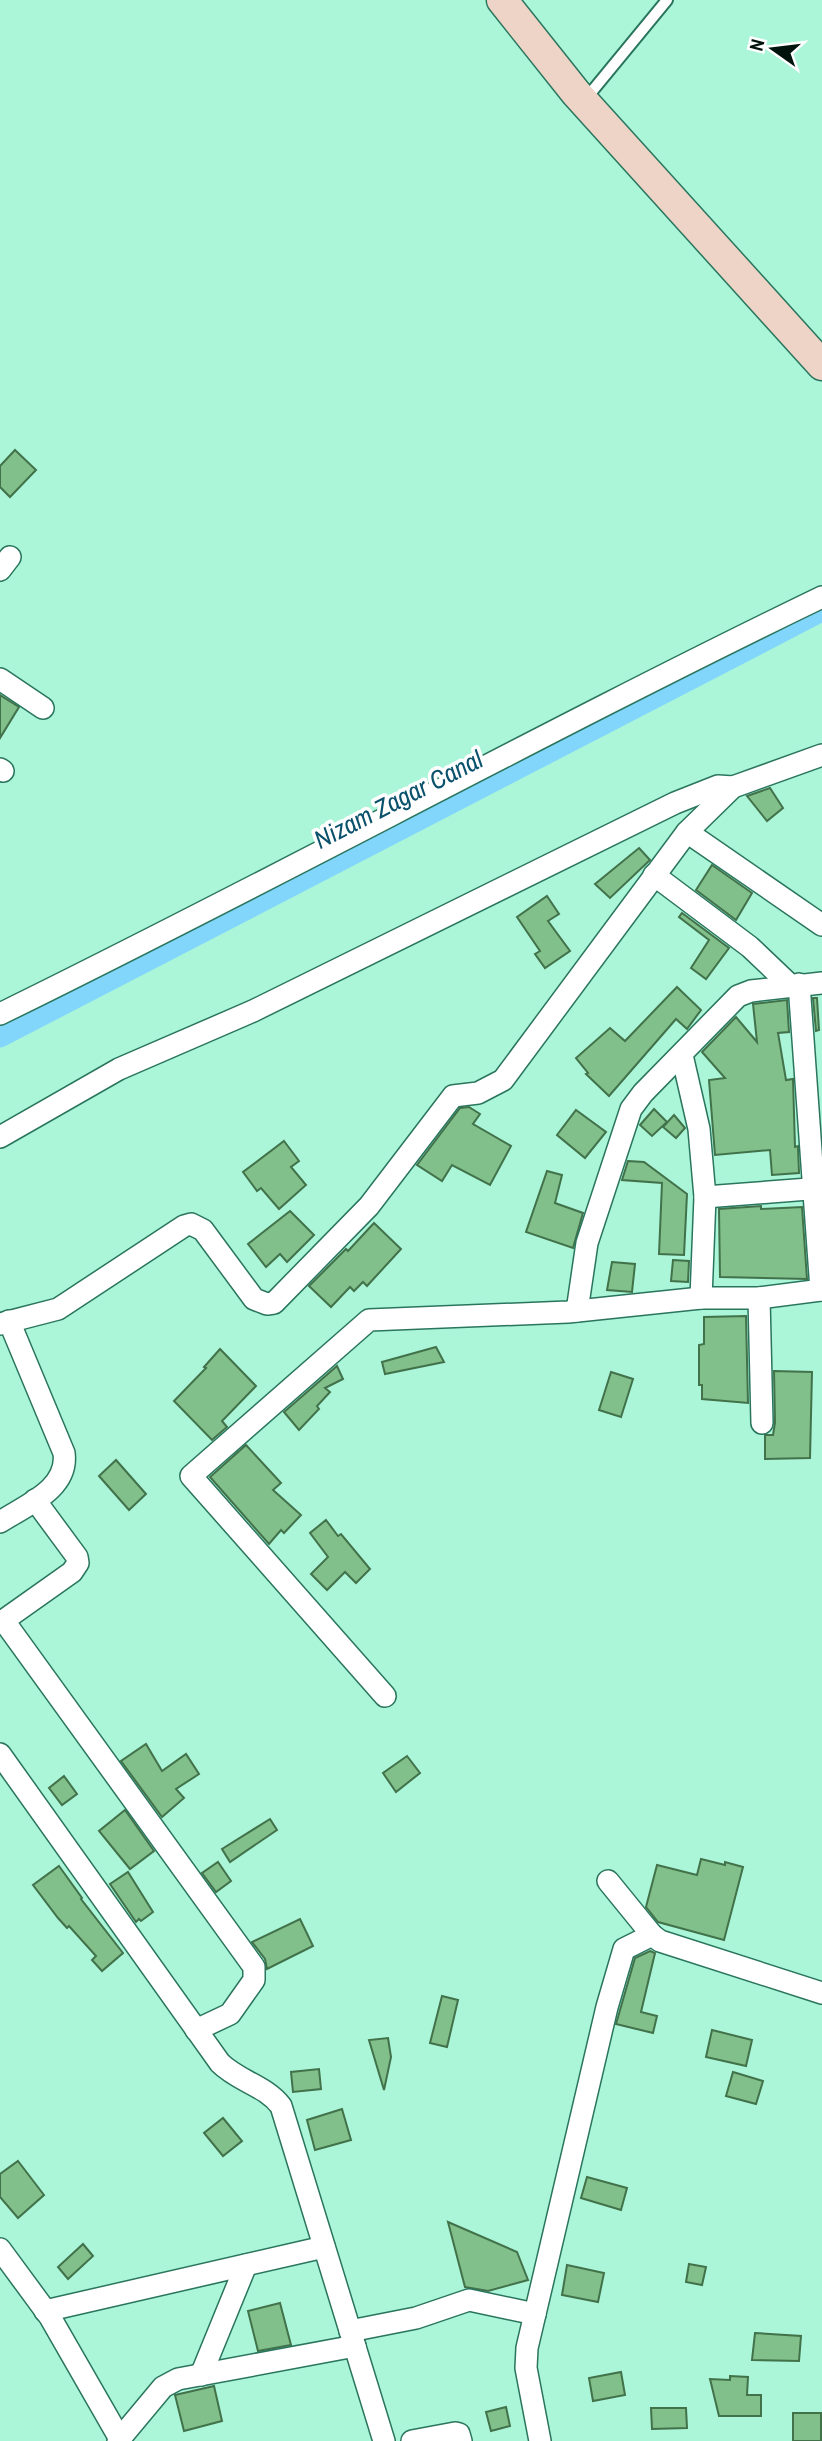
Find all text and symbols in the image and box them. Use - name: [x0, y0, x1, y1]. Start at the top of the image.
- north arrow: [738, 14, 808, 84]
- text: N: [743, 36, 770, 53]
- water label: Nizam Zagar Canal: [308, 741, 489, 857]

